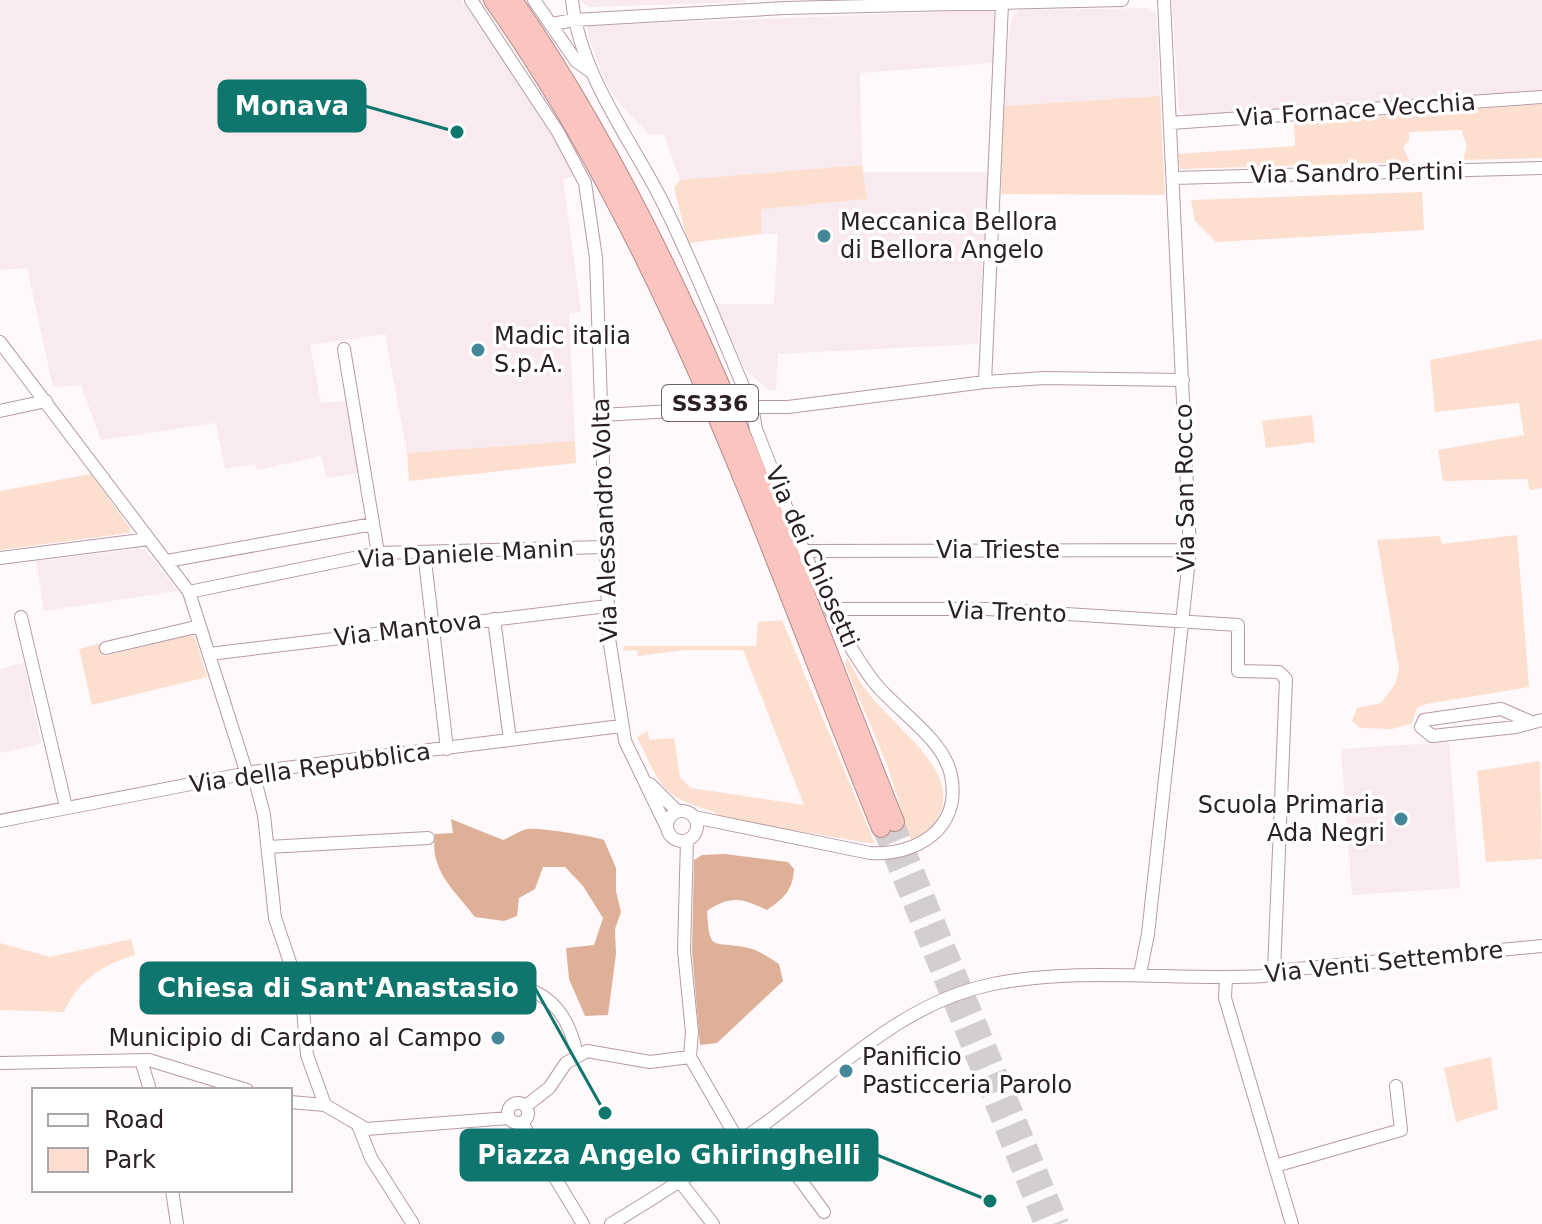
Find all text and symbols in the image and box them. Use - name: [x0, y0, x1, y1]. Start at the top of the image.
- callout: Monava: [219, 81, 365, 131]
- street label: Via Fornace Vecchia: [1235, 88, 1477, 132]
- text: Monava: [235, 91, 349, 121]
- street label: Via Sandro Pertini: [1250, 157, 1464, 189]
- place label: Meccanica Bellora di Bellora Angelo: [840, 208, 1058, 264]
- marker: Meccanica Bellora di Bellora Angelo: [815, 227, 833, 245]
- place label: Madic italia S.p.A.: [494, 322, 631, 378]
- marker: Madic italia S.p.A.: [469, 341, 487, 359]
- road number: SS336: [662, 385, 758, 421]
- street label: Via Alessandro Volta: [587, 397, 623, 643]
- street label: Via San Rocco: [1170, 403, 1200, 573]
- street label: Via dei Chiosetti: [759, 462, 865, 652]
- street label: Via Daniele Manin: [357, 534, 575, 574]
- street label: Via Trieste: [936, 536, 1060, 564]
- street label: Via Trento: [947, 596, 1067, 628]
- street label: Via Mantova: [333, 606, 483, 652]
- street label: Via della Repubblica: [188, 737, 432, 799]
- place label: Scuola Primaria Ada Negri: [1198, 791, 1385, 847]
- marker: Scuola Primaria Ada Negri: [1392, 810, 1410, 828]
- street label: Via Venti Settembre: [1263, 936, 1505, 988]
- callout: Chiesa di Sant'Anastasio: [141, 963, 535, 1013]
- text: Chiesa di Sant'Anastasio: [157, 973, 519, 1003]
- place label: Municipio di Cardano al Campo: [108, 1024, 482, 1052]
- marker: Municipio di Cardano al Campo: [489, 1029, 507, 1047]
- place label: Panificio Pasticceria Parolo: [862, 1043, 1072, 1099]
- marker: Panificio Pasticceria Parolo: [837, 1062, 855, 1080]
- legend: [32, 1088, 292, 1192]
- text: Road: [104, 1106, 164, 1134]
- callout: Piazza Angelo Ghiringhelli: [461, 1130, 877, 1180]
- text: Piazza Angelo Ghiringhelli: [477, 1140, 861, 1170]
- text: Park: [104, 1146, 156, 1174]

